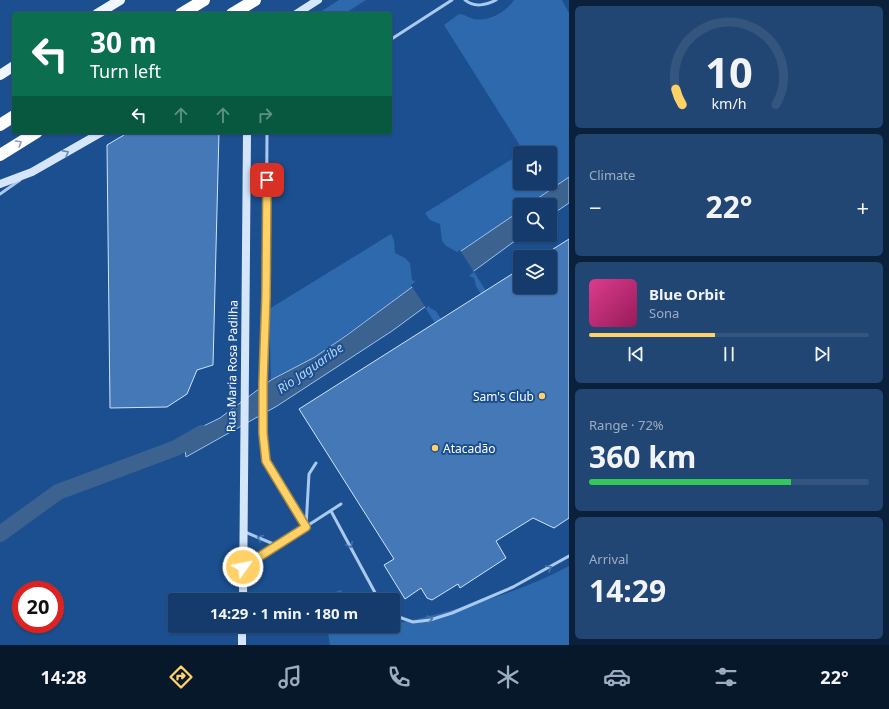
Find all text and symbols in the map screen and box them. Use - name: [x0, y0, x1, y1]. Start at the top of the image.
- text: 30 m: [90, 23, 157, 61]
- icon: left: [24, 28, 76, 80]
- text: 10: [705, 44, 753, 100]
- text: Turn left: [90, 59, 161, 83]
- text: km/h: [711, 93, 747, 112]
- icon: left: [128, 104, 150, 126]
- icon: ahead: [170, 104, 192, 126]
- icon: ahead: [212, 104, 234, 126]
- icon: right: [254, 104, 276, 126]
- one-way arrow: [15, 141, 22, 148]
- map controls: [513, 146, 557, 294]
- button: sound: [513, 146, 557, 190]
- one-way arrow: [62, 150, 70, 158]
- pin: [250, 163, 284, 197]
- text: Climate: [589, 166, 635, 184]
- icon: arrive: [256, 169, 278, 191]
- text: 22°: [705, 186, 753, 227]
- text: −: [589, 192, 602, 222]
- text: +: [856, 192, 869, 222]
- button: search: [513, 198, 557, 242]
- button: layers: [513, 250, 557, 294]
- text: Blue Orbit: [649, 284, 725, 304]
- street label: Rua Maria Rosa Padilha: [222, 300, 242, 432]
- text: Sona: [649, 304, 679, 322]
- water label: Rio Jaguaribe: [273, 338, 347, 398]
- icon: previous: [625, 343, 647, 365]
- icon: pause: [718, 343, 740, 365]
- icon: next: [811, 343, 833, 365]
- place label: Sam's Club: [473, 388, 534, 405]
- marker: Sam's Club: [537, 391, 547, 401]
- text: Range · 72%: [589, 416, 664, 434]
- text: 360 km: [589, 436, 696, 477]
- place label: Atacadão: [443, 440, 496, 457]
- marker: Atacadão: [430, 443, 440, 453]
- one-way arrow: [257, 535, 264, 543]
- one-way arrow: [345, 541, 353, 548]
- position arrow: [222, 546, 264, 588]
- text: Arrival: [589, 550, 629, 568]
- one-way arrow: [545, 565, 552, 572]
- text: 14:29: [589, 570, 666, 611]
- speed limit sign: 20: [12, 581, 64, 633]
- text: 14:29 · 1 min · 180 m: [210, 603, 358, 623]
- one-way arrow: [427, 616, 433, 624]
- icon: directions: [167, 663, 195, 691]
- icon: music: [276, 663, 304, 691]
- icon: phone: [385, 663, 413, 691]
- icon: climate: [494, 663, 522, 691]
- icon: car: [603, 663, 631, 691]
- icon: filters: [712, 663, 740, 691]
- text: 14:28: [40, 665, 87, 689]
- text: 22°: [820, 665, 849, 689]

